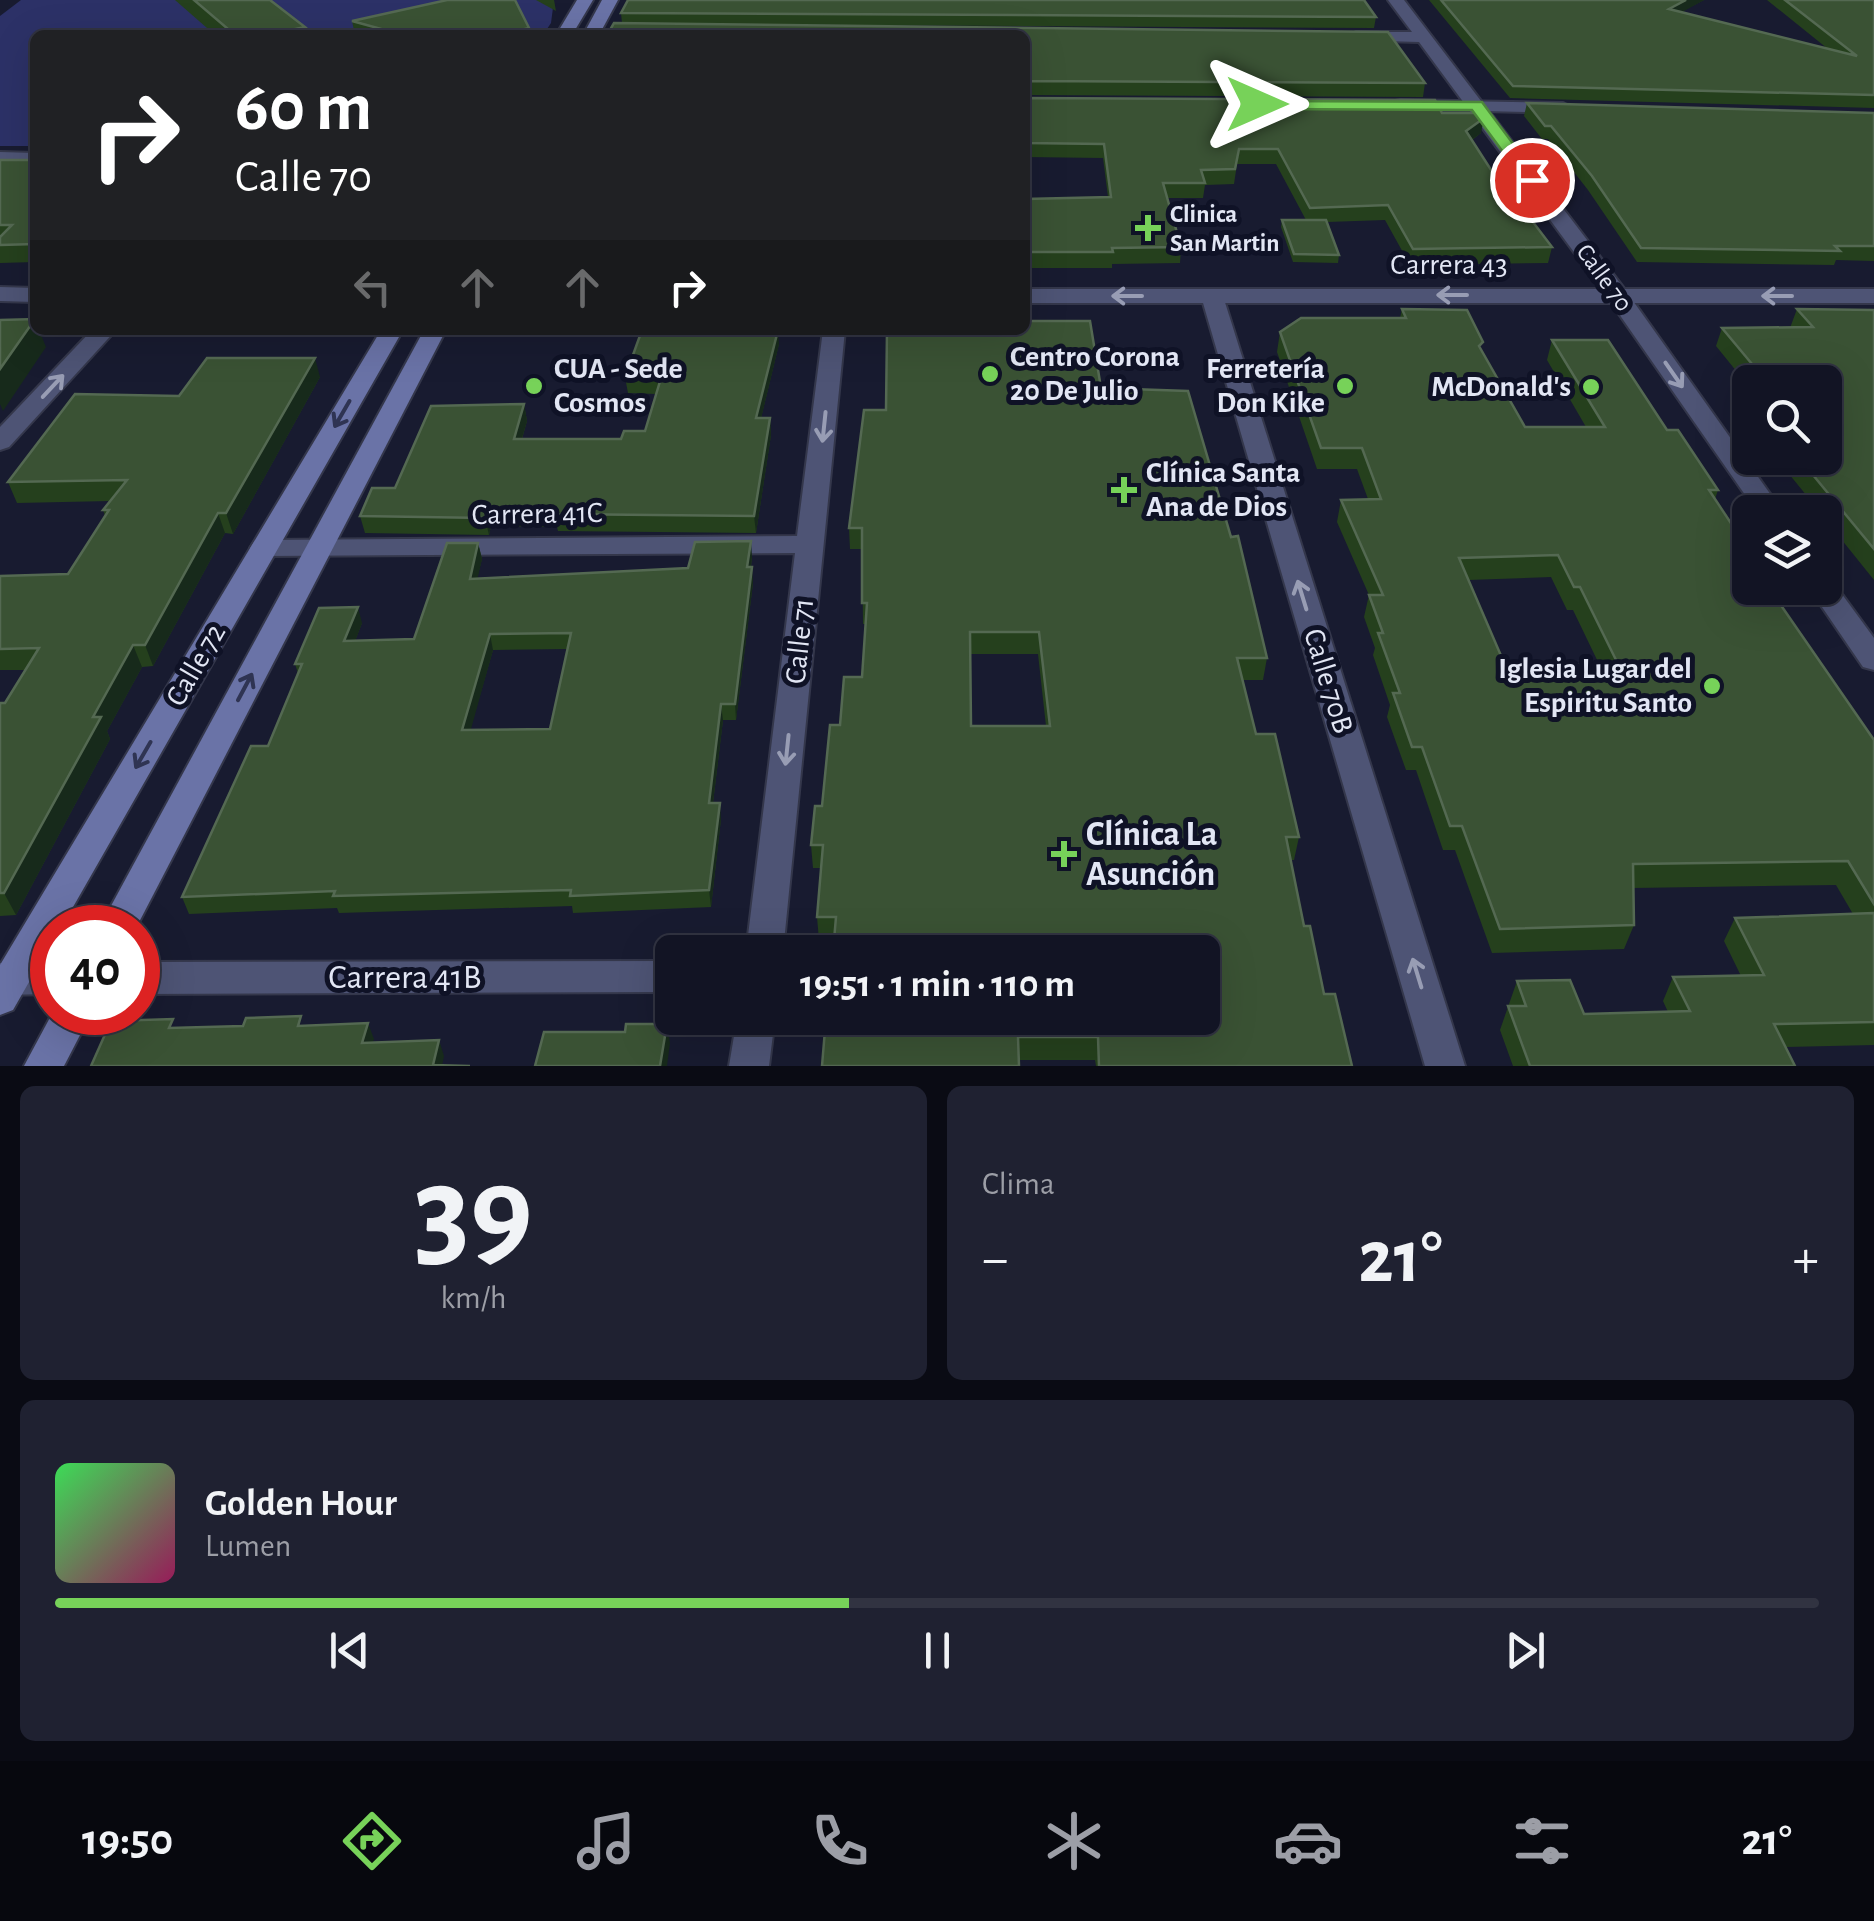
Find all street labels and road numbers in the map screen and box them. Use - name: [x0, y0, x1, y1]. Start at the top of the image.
- street label: Calle 70: [1571, 240, 1637, 316]
- street label: Carrera 43: [1390, 250, 1508, 280]
- street label: Carrera 41C: [471, 498, 603, 530]
- street label: Calle 71: [781, 597, 819, 685]
- street label: Calle 72: [161, 619, 231, 711]
- street label: Calle 70B: [1298, 625, 1358, 737]
- street label: Carrera 41B: [328, 960, 482, 995]

